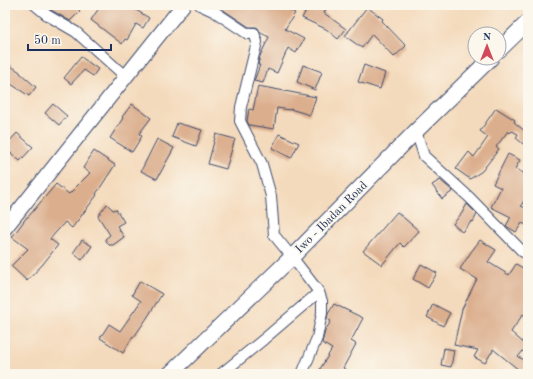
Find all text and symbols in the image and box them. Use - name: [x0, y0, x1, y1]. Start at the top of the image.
- scale bar: [28, 26, 111, 52]
- north arrow: [467, 26, 507, 66]
- text: N: [483, 32, 492, 43]
- text: 50 m: [34, 34, 61, 47]
- street label: Iwo - Ibadan Road: [293, 179, 370, 256]

